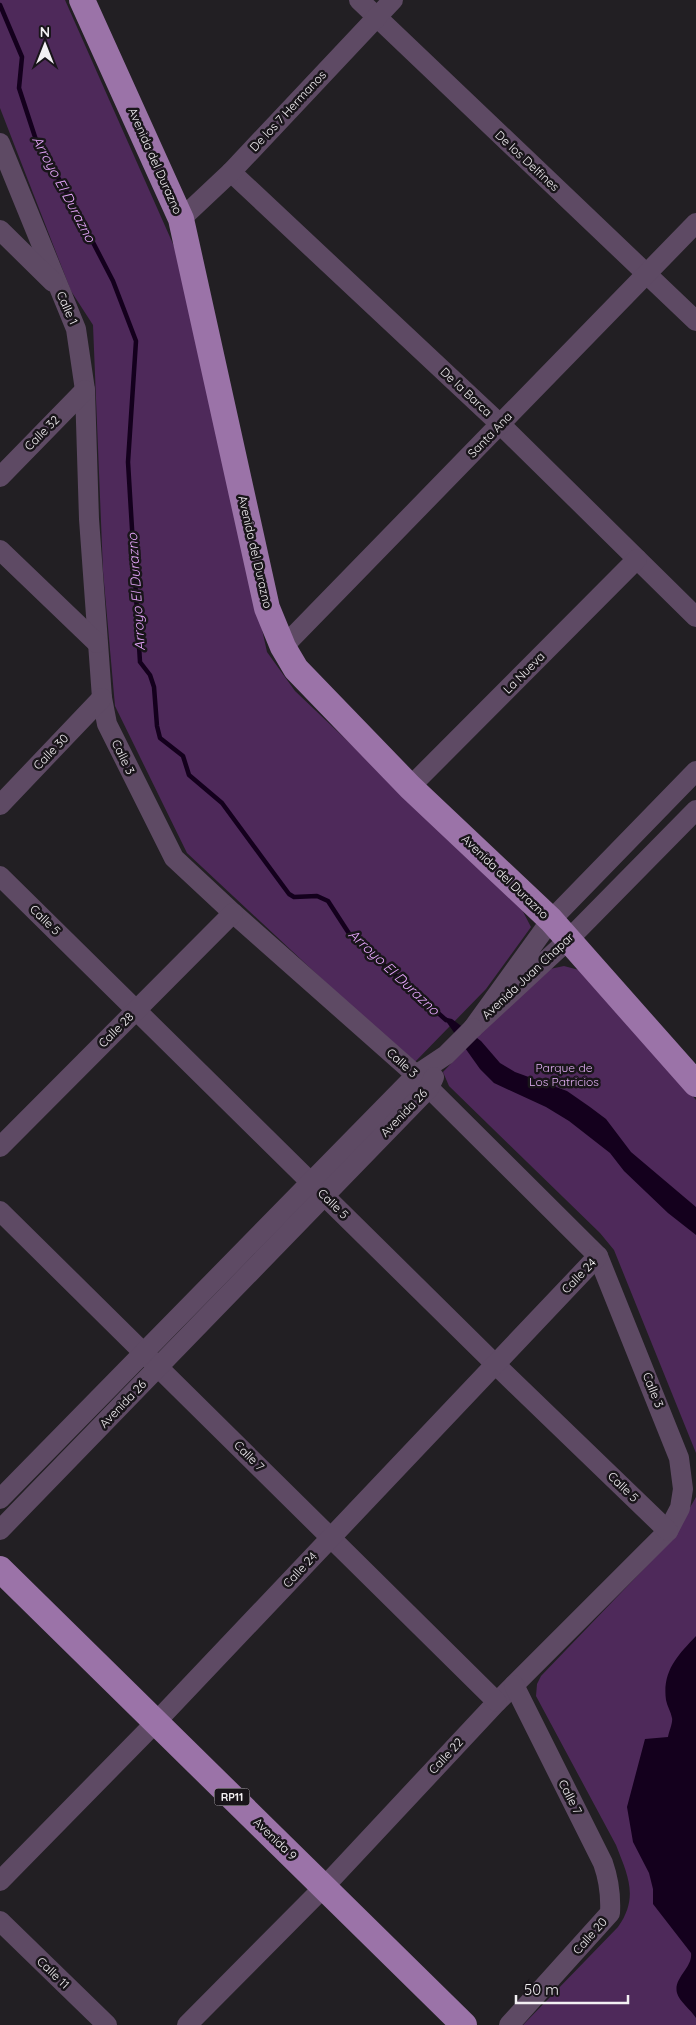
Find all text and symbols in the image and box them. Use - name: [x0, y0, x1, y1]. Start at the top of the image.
- north arrow: [20, 20, 70, 70]
- text: N: [40, 23, 50, 41]
- street label: De los 7 Hermanos: [246, 67, 329, 154]
- street label: Avenida del Durazno: [125, 105, 186, 216]
- street label: De los Delfines: [492, 127, 563, 194]
- water label: Arroyo El Durazno: [28, 133, 100, 246]
- street label: Calle 1: [53, 289, 81, 327]
- street label: De la Barca: [437, 364, 495, 419]
- street label: Santa Ana: [464, 409, 515, 461]
- street label: Calle 32: [21, 412, 63, 453]
- street label: Avenida del Durazno: [235, 494, 276, 610]
- water label: Arroyo El Durazno: [123, 532, 149, 652]
- street label: La Nueva: [500, 649, 548, 697]
- street label: Calle 30: [30, 731, 71, 773]
- street label: Calle 3: [109, 737, 138, 777]
- street label: Avenida del Durazno: [459, 831, 552, 922]
- street label: Calle 5: [27, 901, 64, 938]
- water label: Arroyo El Durazno: [345, 925, 444, 1019]
- street label: Avenida Juan Chapar: [479, 929, 577, 1022]
- street label: Calle 28: [95, 1009, 136, 1050]
- street label: Calle 3: [384, 1045, 421, 1081]
- park label: Parque de Los Patricios: [529, 1060, 599, 1089]
- street label: Avenida 26: [377, 1085, 431, 1140]
- street label: Calle 5: [315, 1185, 352, 1222]
- street label: Calle 24: [558, 1255, 599, 1296]
- street label: Calle 3: [640, 1370, 667, 1410]
- street label: Avenida 26: [96, 1376, 150, 1431]
- street label: Calle 7: [231, 1437, 268, 1474]
- street label: Calle 5: [605, 1468, 642, 1505]
- street label: Calle 24: [279, 1549, 320, 1591]
- street label: Calle 22: [425, 1734, 466, 1777]
- street label: Calle 7: [555, 1777, 585, 1817]
- road number: RP11: [214, 1788, 250, 1805]
- street label: Avenida 9: [251, 1814, 300, 1863]
- street label: Calle 20: [569, 1914, 610, 1957]
- street label: Calle 11: [34, 1954, 73, 1992]
- scale bar: [516, 1972, 628, 2004]
- text: 50 m: [524, 1980, 559, 1999]

